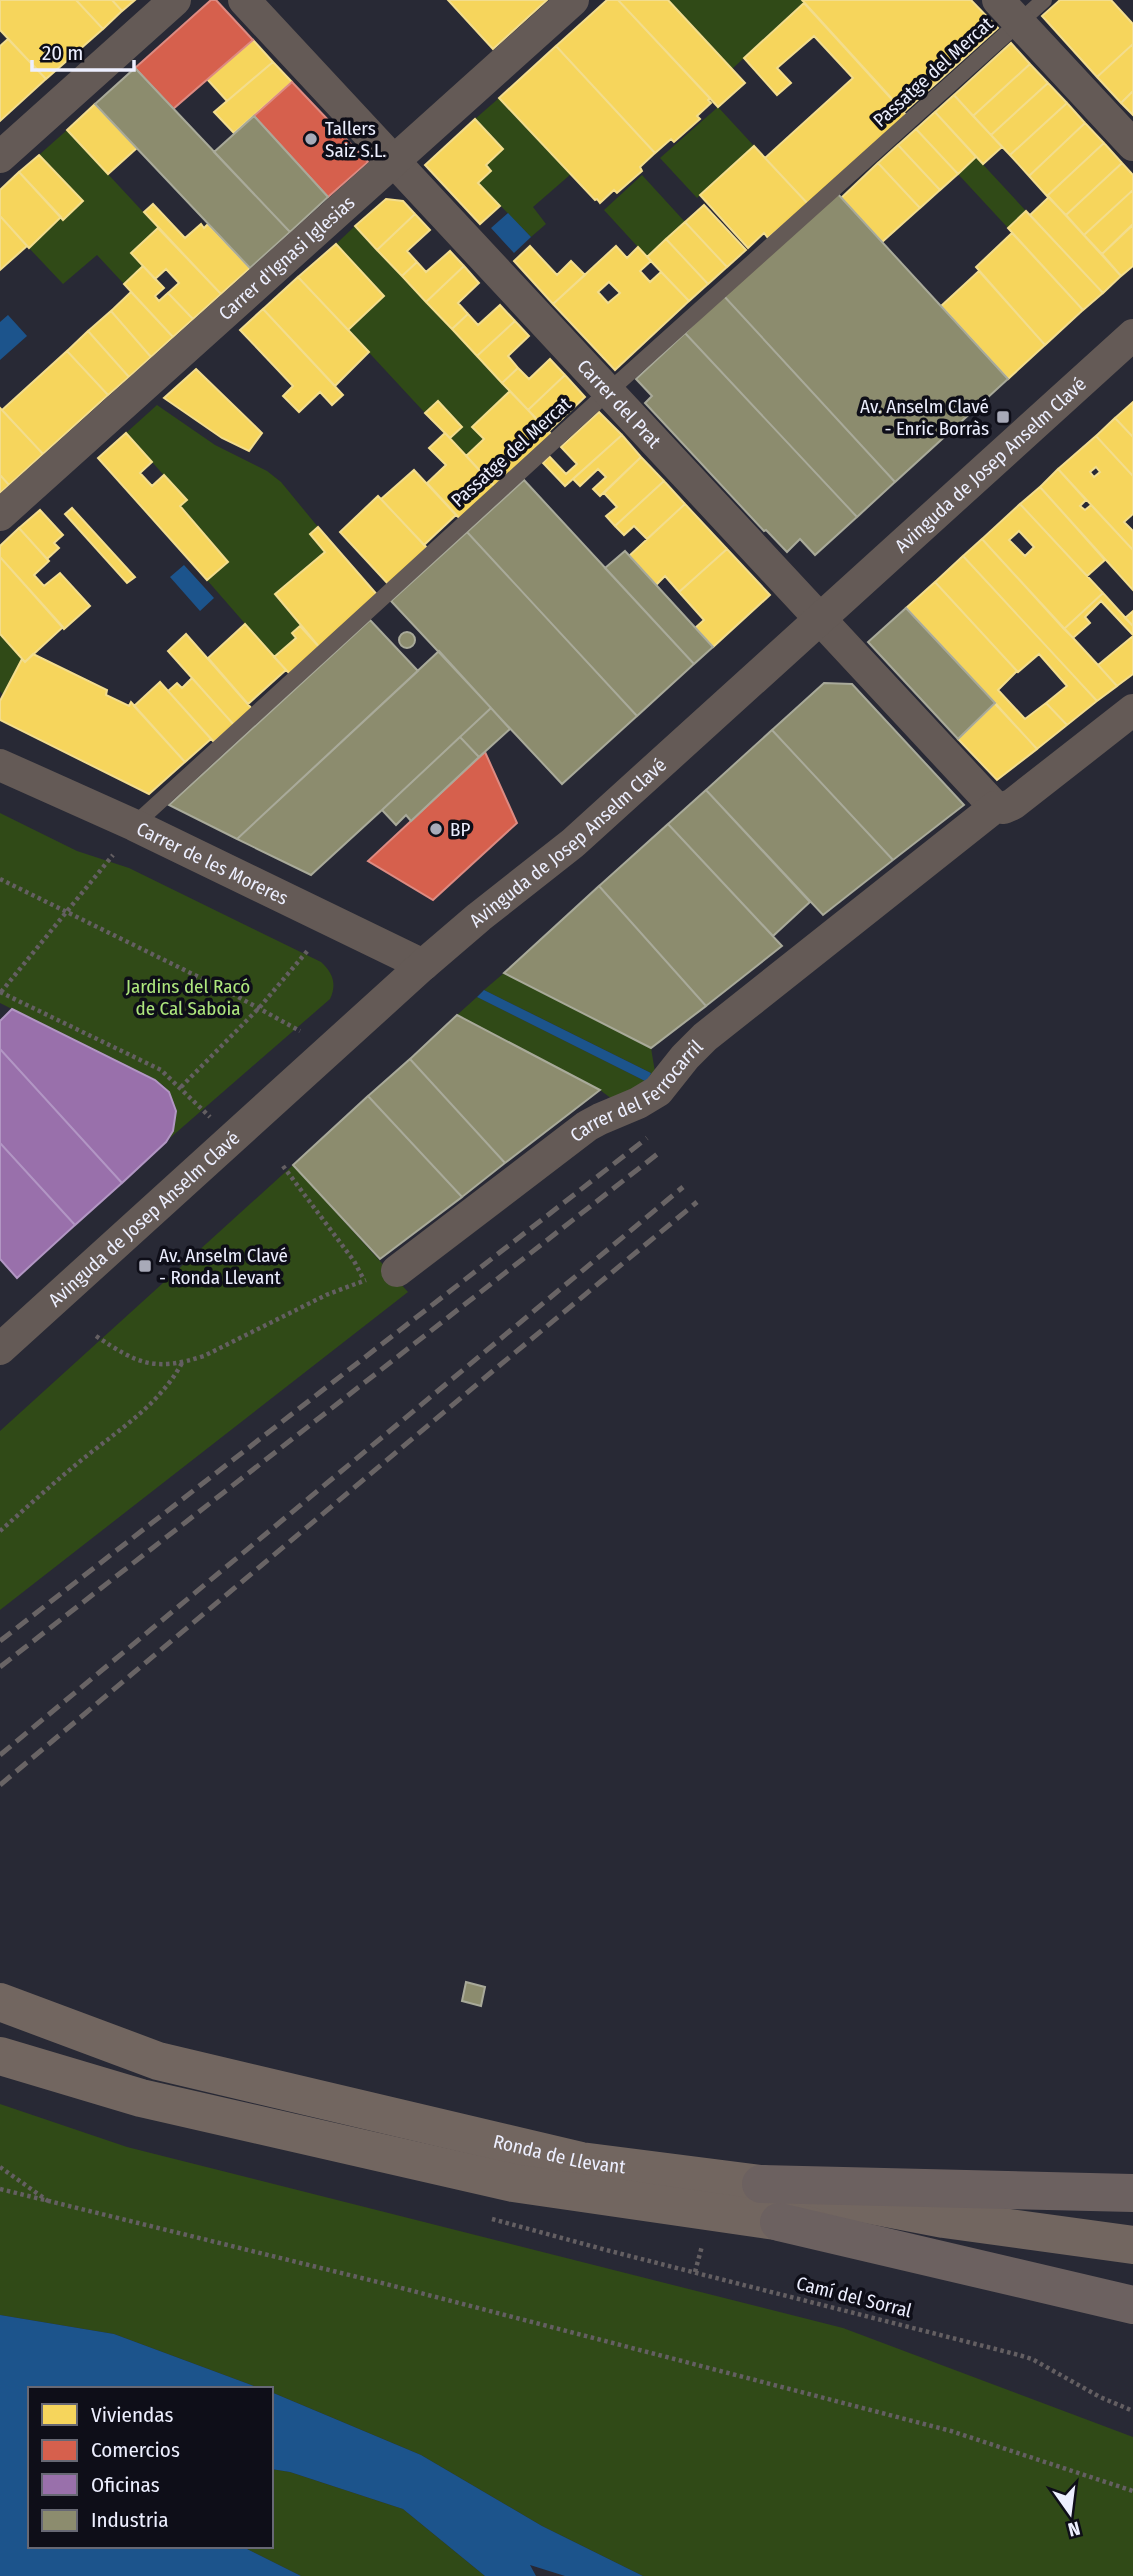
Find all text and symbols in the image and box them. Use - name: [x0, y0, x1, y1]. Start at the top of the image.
- street label: Passatge del Mercat: [868, 12, 998, 132]
- scale bar: [32, 28, 133, 72]
- text: 20 m: [42, 40, 83, 66]
- place label: Tallers Saiz S.L.: [325, 117, 386, 162]
- marker: Tallers Saiz S.L.: [303, 131, 319, 147]
- street label: Carrer d'Ignasi Iglesias: [214, 191, 359, 325]
- street label: Carrer del Prat: [573, 354, 667, 453]
- street label: Avinguda de Josep Anselm Clavé: [890, 372, 1091, 557]
- street label: Passatge del Mercat: [446, 392, 576, 512]
- place label: Av. Anselm Clavé - Enric Borràs: [860, 395, 989, 440]
- marker: Av. Anselm Clavé - Enric Borràs: [995, 409, 1011, 425]
- street label: Avinguda de Josep Anselm Clavé: [465, 753, 671, 932]
- street label: Carrer de les Moreres: [133, 817, 292, 909]
- place label: BP: [450, 818, 470, 841]
- marker: BP: [428, 821, 444, 837]
- park label: Jardins del Racó de Cal Saboia: [126, 975, 250, 1020]
- street label: Carrer del Ferrocarril: [565, 1035, 707, 1146]
- street label: Avinguda de Josep Anselm Clavé: [43, 1126, 244, 1311]
- place label: Av. Anselm Clavé - Ronda Llevant: [159, 1244, 288, 1289]
- marker: Av. Anselm Clavé - Ronda Llevant: [137, 1258, 153, 1274]
- street label: Ronda de Llevant: [491, 2129, 628, 2178]
- street label: Camí del Sorral: [794, 2272, 914, 2322]
- legend: [28, 2387, 273, 2548]
- text: Viviendas: [91, 2402, 173, 2428]
- text: Comercios: [91, 2437, 180, 2463]
- text: Oficinas: [91, 2472, 160, 2498]
- north arrow: [1035, 2478, 1105, 2548]
- text: Industria: [91, 2507, 169, 2533]
- text: N: [1066, 2516, 1082, 2542]

